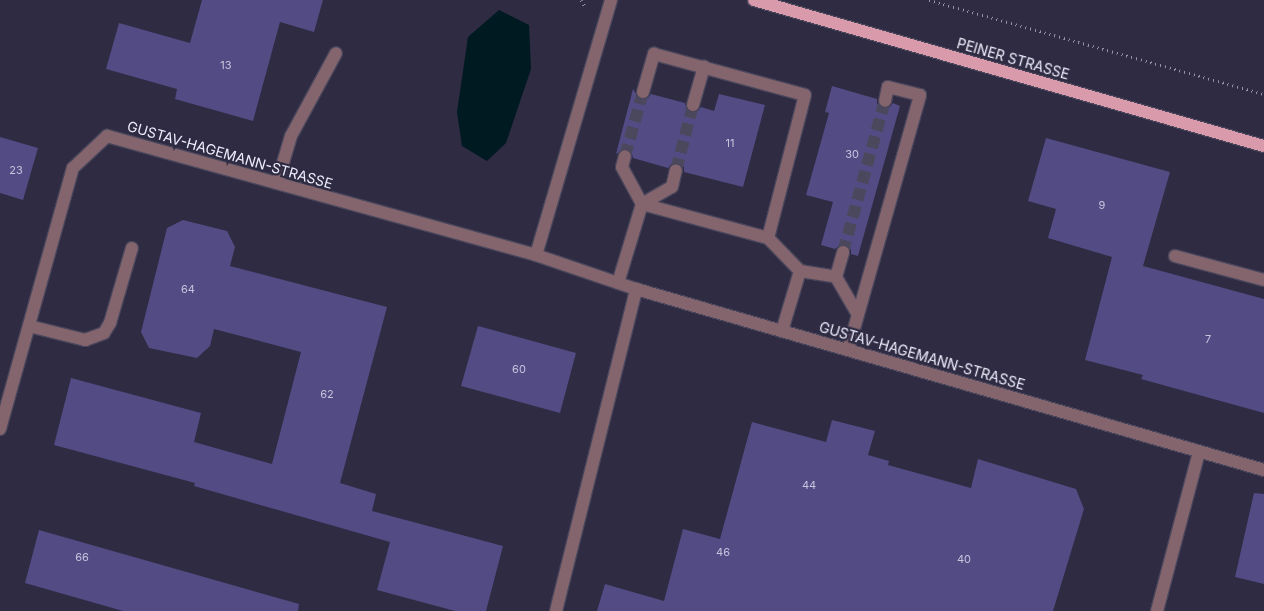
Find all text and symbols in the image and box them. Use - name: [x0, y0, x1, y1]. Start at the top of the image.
- street label: PEINER STRASSE: [955, 35, 1071, 83]
- house number: 13: [220, 58, 232, 72]
- street label: GUSTAV-HAGEMANN-STRASSE: [125, 118, 335, 192]
- house number: 11: [726, 136, 734, 150]
- house number: 30: [845, 147, 859, 161]
- house number: 23: [9, 163, 23, 177]
- house number: 9: [1099, 198, 1105, 212]
- house number: 64: [181, 282, 195, 296]
- street label: GUSTAV-HAGEMANN-STRASSE: [817, 319, 1027, 393]
- house number: 7: [1205, 332, 1211, 346]
- house number: 60: [512, 362, 526, 376]
- house number: 62: [320, 387, 334, 401]
- house number: 44: [802, 478, 816, 492]
- house number: 46: [716, 545, 730, 559]
- house number: 66: [75, 550, 89, 564]
- house number: 40: [957, 552, 971, 566]

